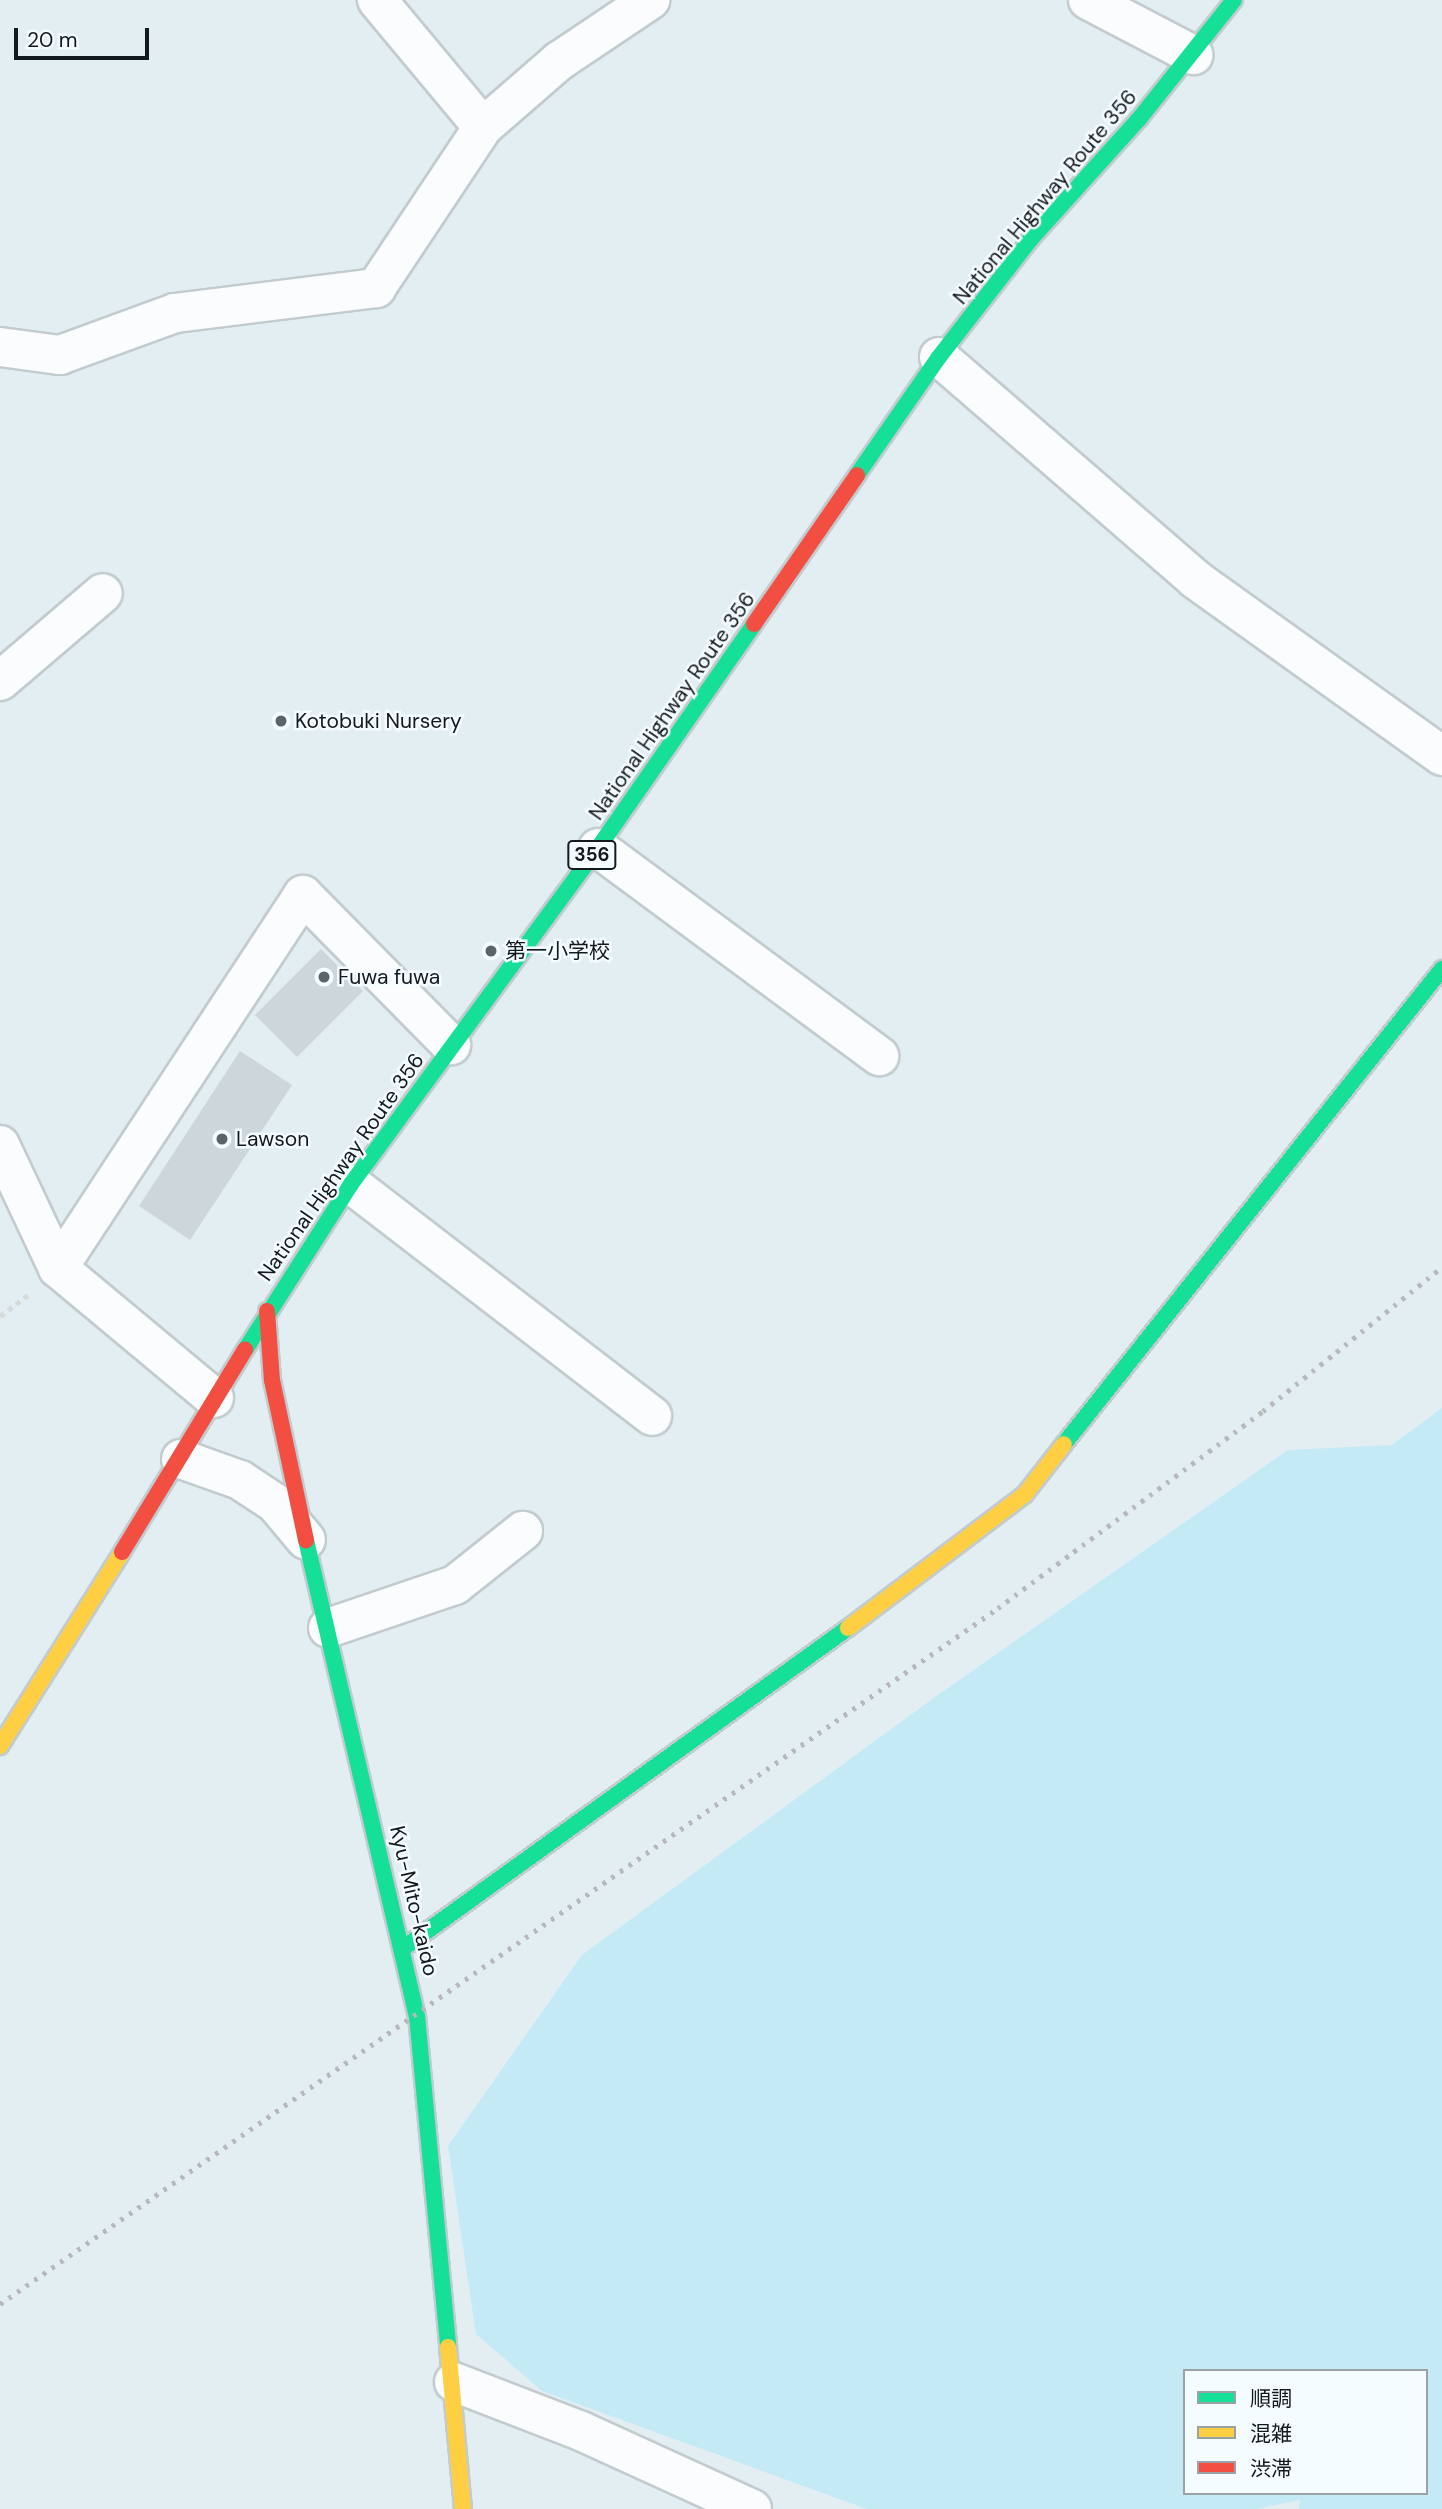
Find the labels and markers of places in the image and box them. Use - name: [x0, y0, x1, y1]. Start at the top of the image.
- place label: Kotobuki Nursery: [295, 708, 462, 734]
- marker: Kotobuki Nursery: [273, 713, 289, 729]
- place label: 第一小学校: [505, 938, 610, 964]
- marker: 第一小学校: [483, 943, 499, 959]
- place label: Fuwa fuwa: [338, 964, 440, 990]
- marker: Fuwa fuwa: [316, 969, 332, 985]
- place label: Lawson: [236, 1126, 309, 1152]
- marker: Lawson: [214, 1131, 230, 1147]

